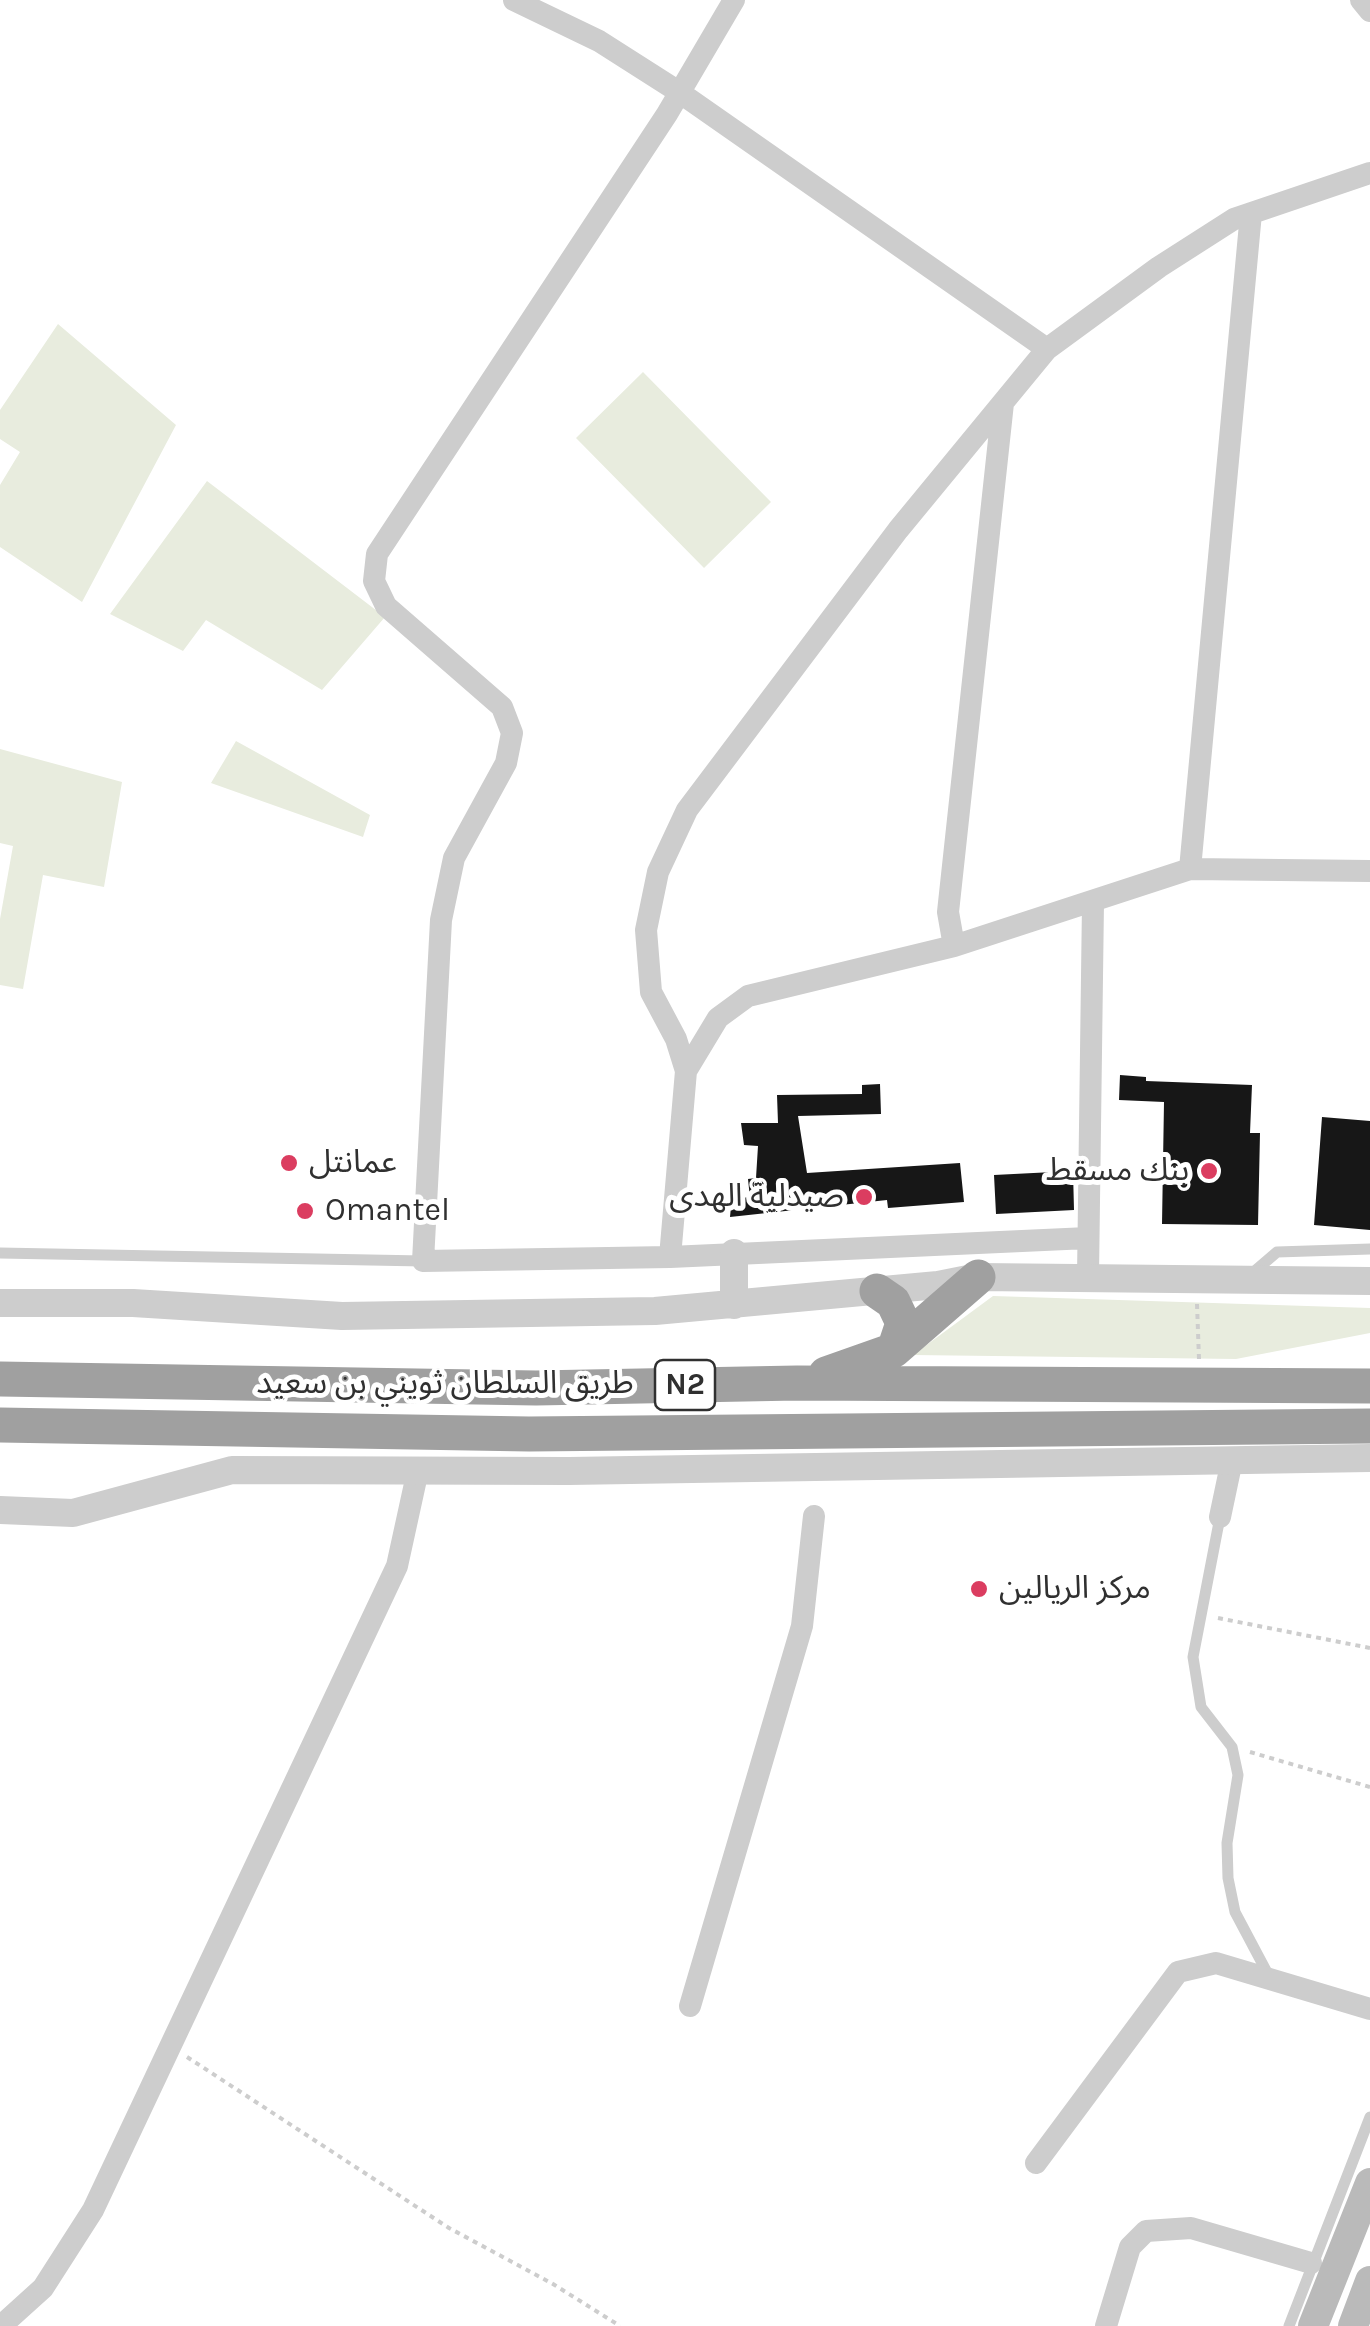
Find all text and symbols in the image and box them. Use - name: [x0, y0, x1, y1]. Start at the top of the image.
- place label: عمانتل: [309, 1144, 397, 1182]
- marker: عمانتل: [278, 1152, 300, 1174]
- place label: بنك مسقط: [1046, 1152, 1189, 1190]
- marker: بنك مسقط: [1198, 1160, 1220, 1182]
- place label: صيدلية الهدى: [669, 1178, 844, 1216]
- marker: صيدلية الهدى: [853, 1186, 875, 1208]
- place label: Omantel: [325, 1192, 450, 1230]
- marker: Omantel: [294, 1200, 316, 1222]
- road number: N2: [655, 1360, 715, 1410]
- street label: طريق السلطان ثويني بن سعيد: [256, 1365, 634, 1403]
- place label: مركز الريالين: [999, 1570, 1151, 1608]
- marker: مركز الريالين: [968, 1578, 990, 1600]

